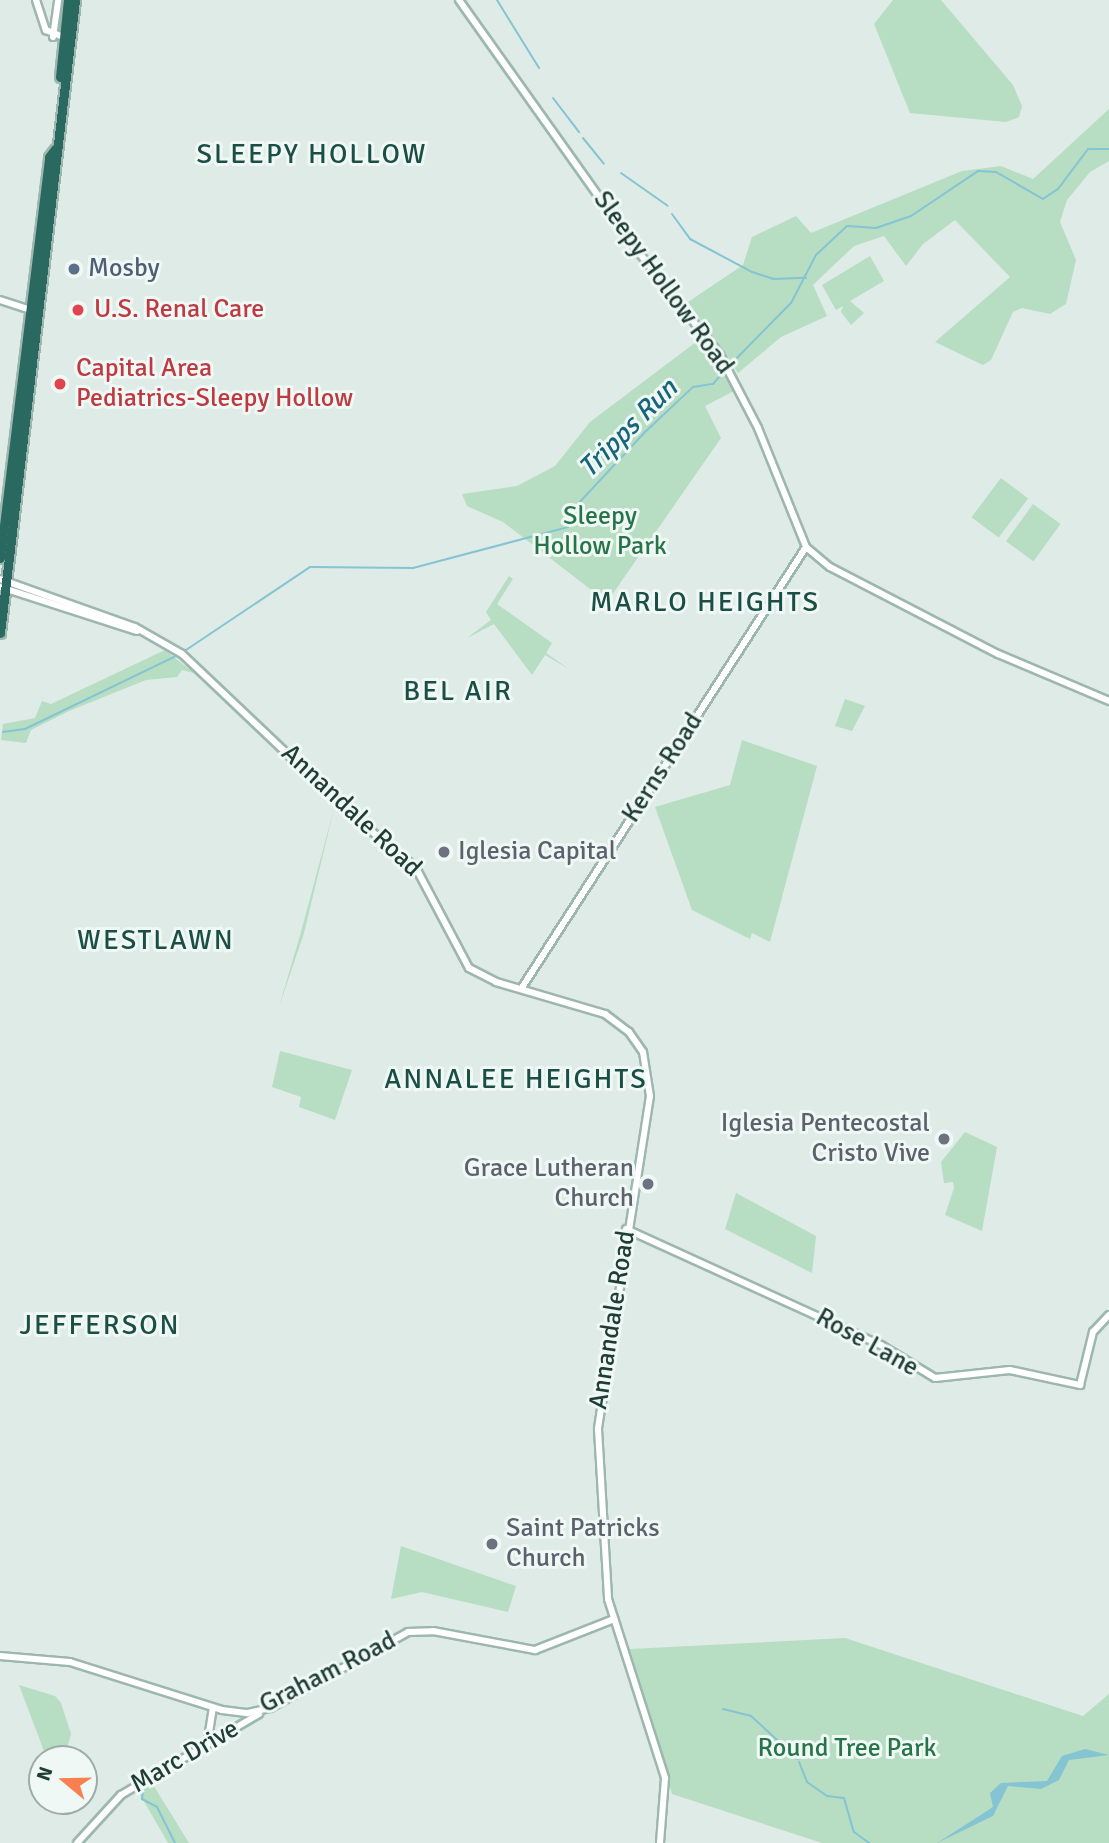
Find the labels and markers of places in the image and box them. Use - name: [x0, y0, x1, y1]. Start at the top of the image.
- place label: Mosby: [88, 253, 160, 285]
- marker: Mosby: [66, 261, 82, 277]
- place label: U.S. Renal Care: [94, 294, 264, 326]
- marker: U.S. Renal Care: [68, 300, 88, 320]
- place label: Capital Area Pediatrics-Sleepy Hollow: [76, 353, 353, 414]
- marker: Capital Area Pediatrics-Sleepy Hollow: [50, 374, 70, 394]
- place label: Iglesia Capital: [458, 836, 616, 868]
- marker: Iglesia Capital: [436, 844, 452, 860]
- place label: Iglesia Pentecostal Cristo Vive: [721, 1108, 930, 1170]
- marker: Iglesia Pentecostal Cristo Vive: [936, 1131, 952, 1147]
- place label: Grace Lutheran Church: [464, 1153, 634, 1214]
- marker: Grace Lutheran Church: [640, 1176, 656, 1192]
- place label: Saint Patricks Church: [506, 1513, 660, 1574]
- marker: Saint Patricks Church: [484, 1536, 500, 1552]

